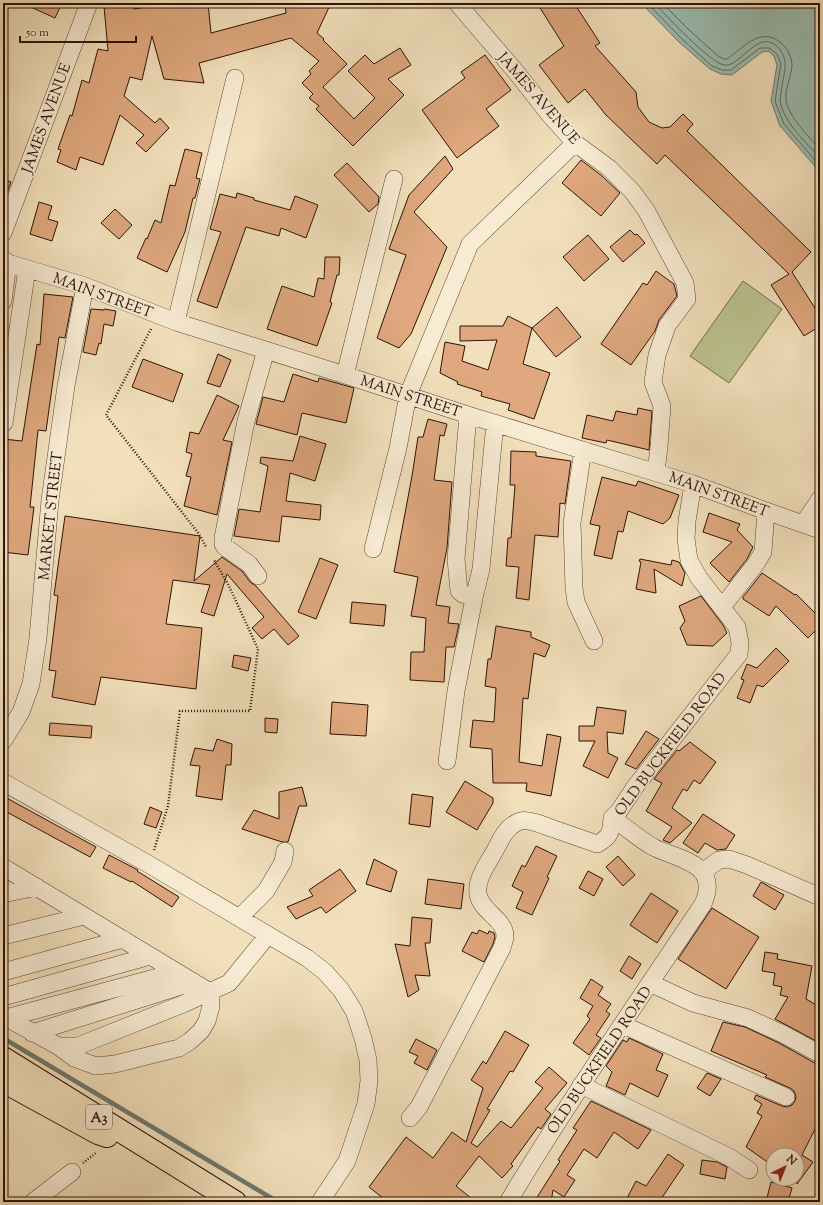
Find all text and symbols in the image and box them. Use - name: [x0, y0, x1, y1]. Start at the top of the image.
- scale bar: [20, 18, 136, 44]
- text: 50 m: [25, 24, 49, 42]
- street label: JAMES AVENUE: [491, 48, 584, 150]
- street label: JAMES AVENUE: [17, 60, 77, 178]
- street label: MAIN STREET: [50, 269, 156, 324]
- street label: MAIN STREET: [357, 371, 464, 424]
- street label: MARKET STREET: [34, 450, 69, 582]
- street label: MAIN STREET: [666, 468, 772, 523]
- street label: OLD BUCKFIELD ROAD: [610, 669, 732, 821]
- street label: OLD BUCKFIELD ROAD: [543, 983, 658, 1139]
- road number: A3: [86, 1105, 112, 1129]
- north arrow: [765, 1147, 805, 1187]
- text: N: [782, 1151, 800, 1169]

